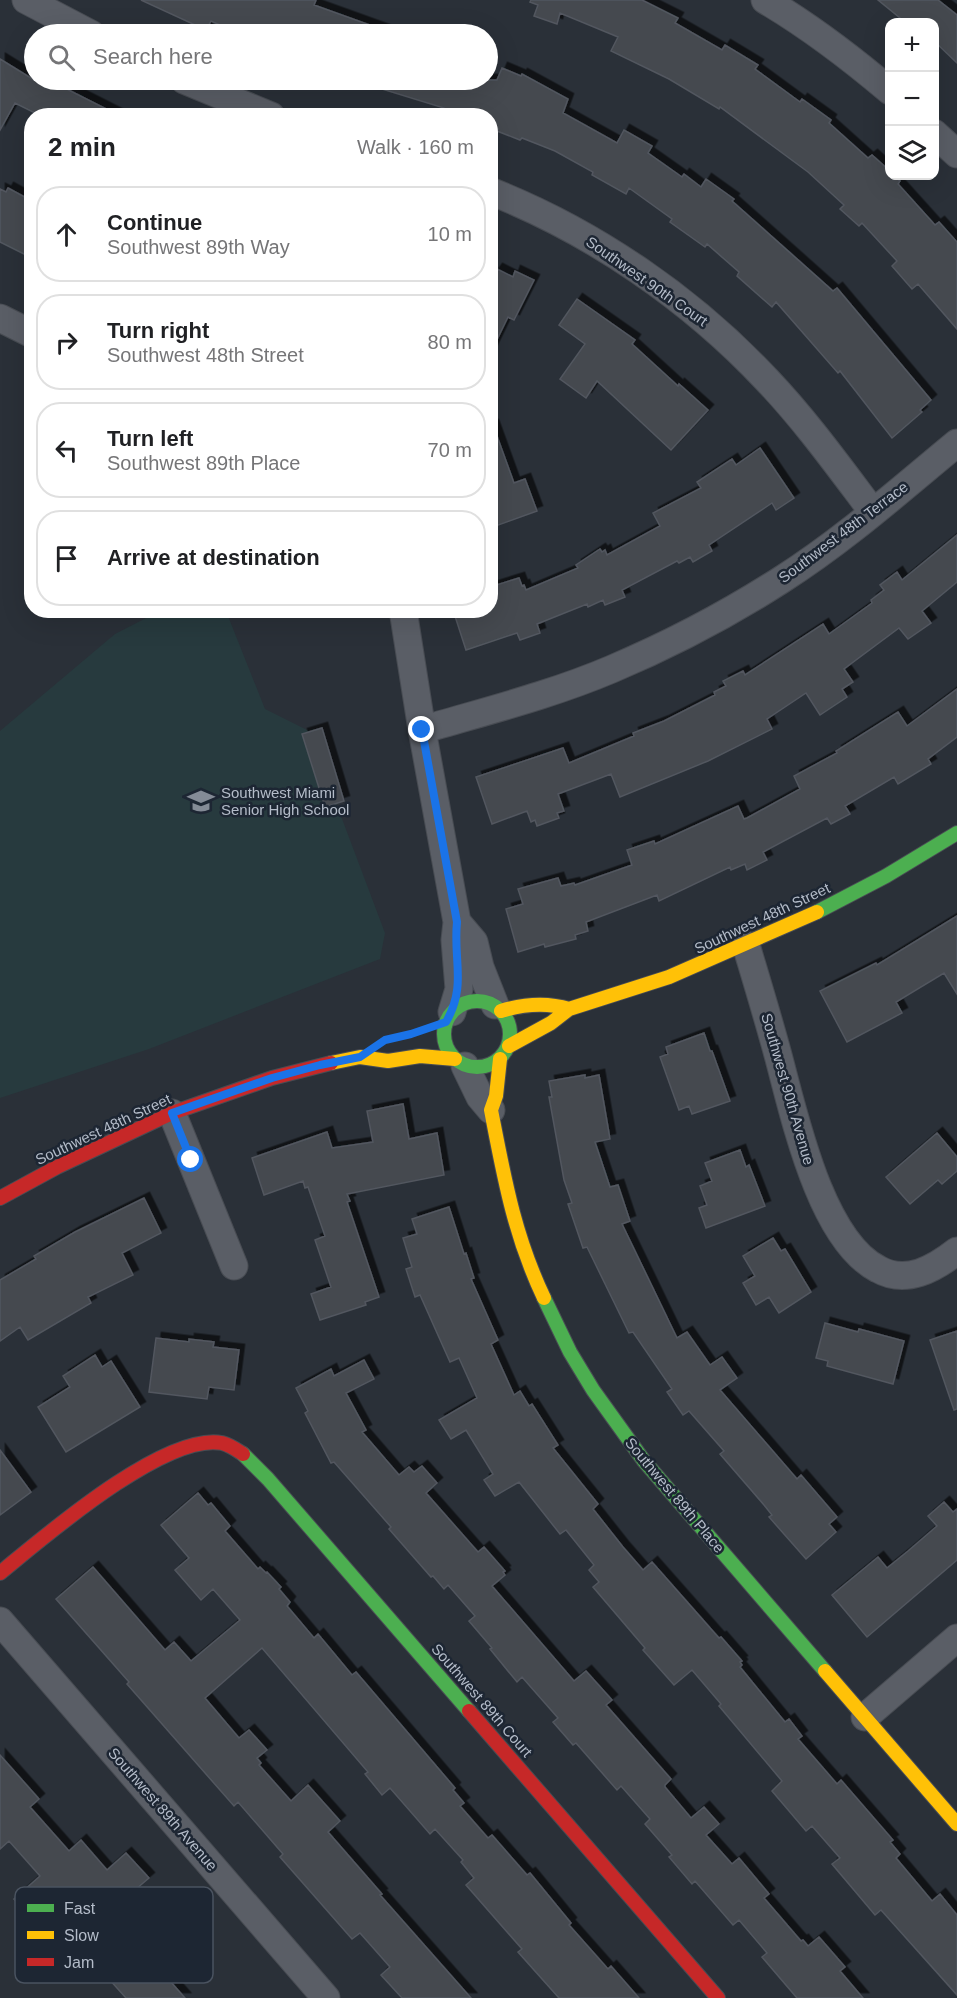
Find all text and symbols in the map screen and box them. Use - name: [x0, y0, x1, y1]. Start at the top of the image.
- map controls: [885, 18, 939, 180]
- button: +: [885, 18, 939, 72]
- search box: [24, 24, 498, 90]
- icon: search: [45, 41, 78, 74]
- text: Search here: [93, 44, 213, 69]
- button: −: [885, 72, 939, 126]
- button: layers: [885, 126, 939, 180]
- text: 2 min: [48, 132, 116, 162]
- text: Walk · 160 m: [357, 136, 474, 158]
- text: Continue: [107, 210, 202, 235]
- icon: ahead: [50, 218, 83, 251]
- text: 10 m: [428, 223, 472, 245]
- street label: Southwest 90th Court: [583, 233, 712, 330]
- text: Southwest 89th Way: [107, 236, 290, 258]
- text: Turn right: [107, 318, 209, 343]
- icon: right: [50, 326, 83, 359]
- text: 80 m: [428, 331, 472, 353]
- text: Southwest 48th Street: [107, 344, 304, 366]
- text: Turn left: [107, 426, 193, 451]
- icon: left: [50, 434, 83, 467]
- text: 70 m: [428, 439, 472, 461]
- text: Southwest 89th Place: [107, 452, 300, 474]
- street label: Southwest 48th Terrace: [775, 478, 911, 586]
- icon: arrive: [50, 542, 83, 575]
- text: Arrive at destination: [107, 545, 320, 570]
- route end: [408, 716, 434, 742]
- place label: Southwest Miami Senior High School: [221, 784, 349, 818]
- school or university icon: Southwest Miami Senior High School: [186, 786, 216, 816]
- street label: Southwest 48th Street: [692, 879, 833, 957]
- street label: Southwest 90th Avenue: [758, 1011, 818, 1167]
- street label: Southwest 48th Street: [33, 1090, 174, 1168]
- route start: [177, 1146, 203, 1172]
- street label: Southwest 89th Place: [622, 1434, 728, 1556]
- street label: Southwest 89th Court: [428, 1640, 536, 1761]
- street label: Southwest 89th Avenue: [105, 1744, 221, 1874]
- legend: [15, 1887, 213, 1983]
- text: Fast: [64, 1900, 96, 1917]
- text: Slow: [64, 1927, 99, 1944]
- text: Jam: [64, 1954, 94, 1971]

